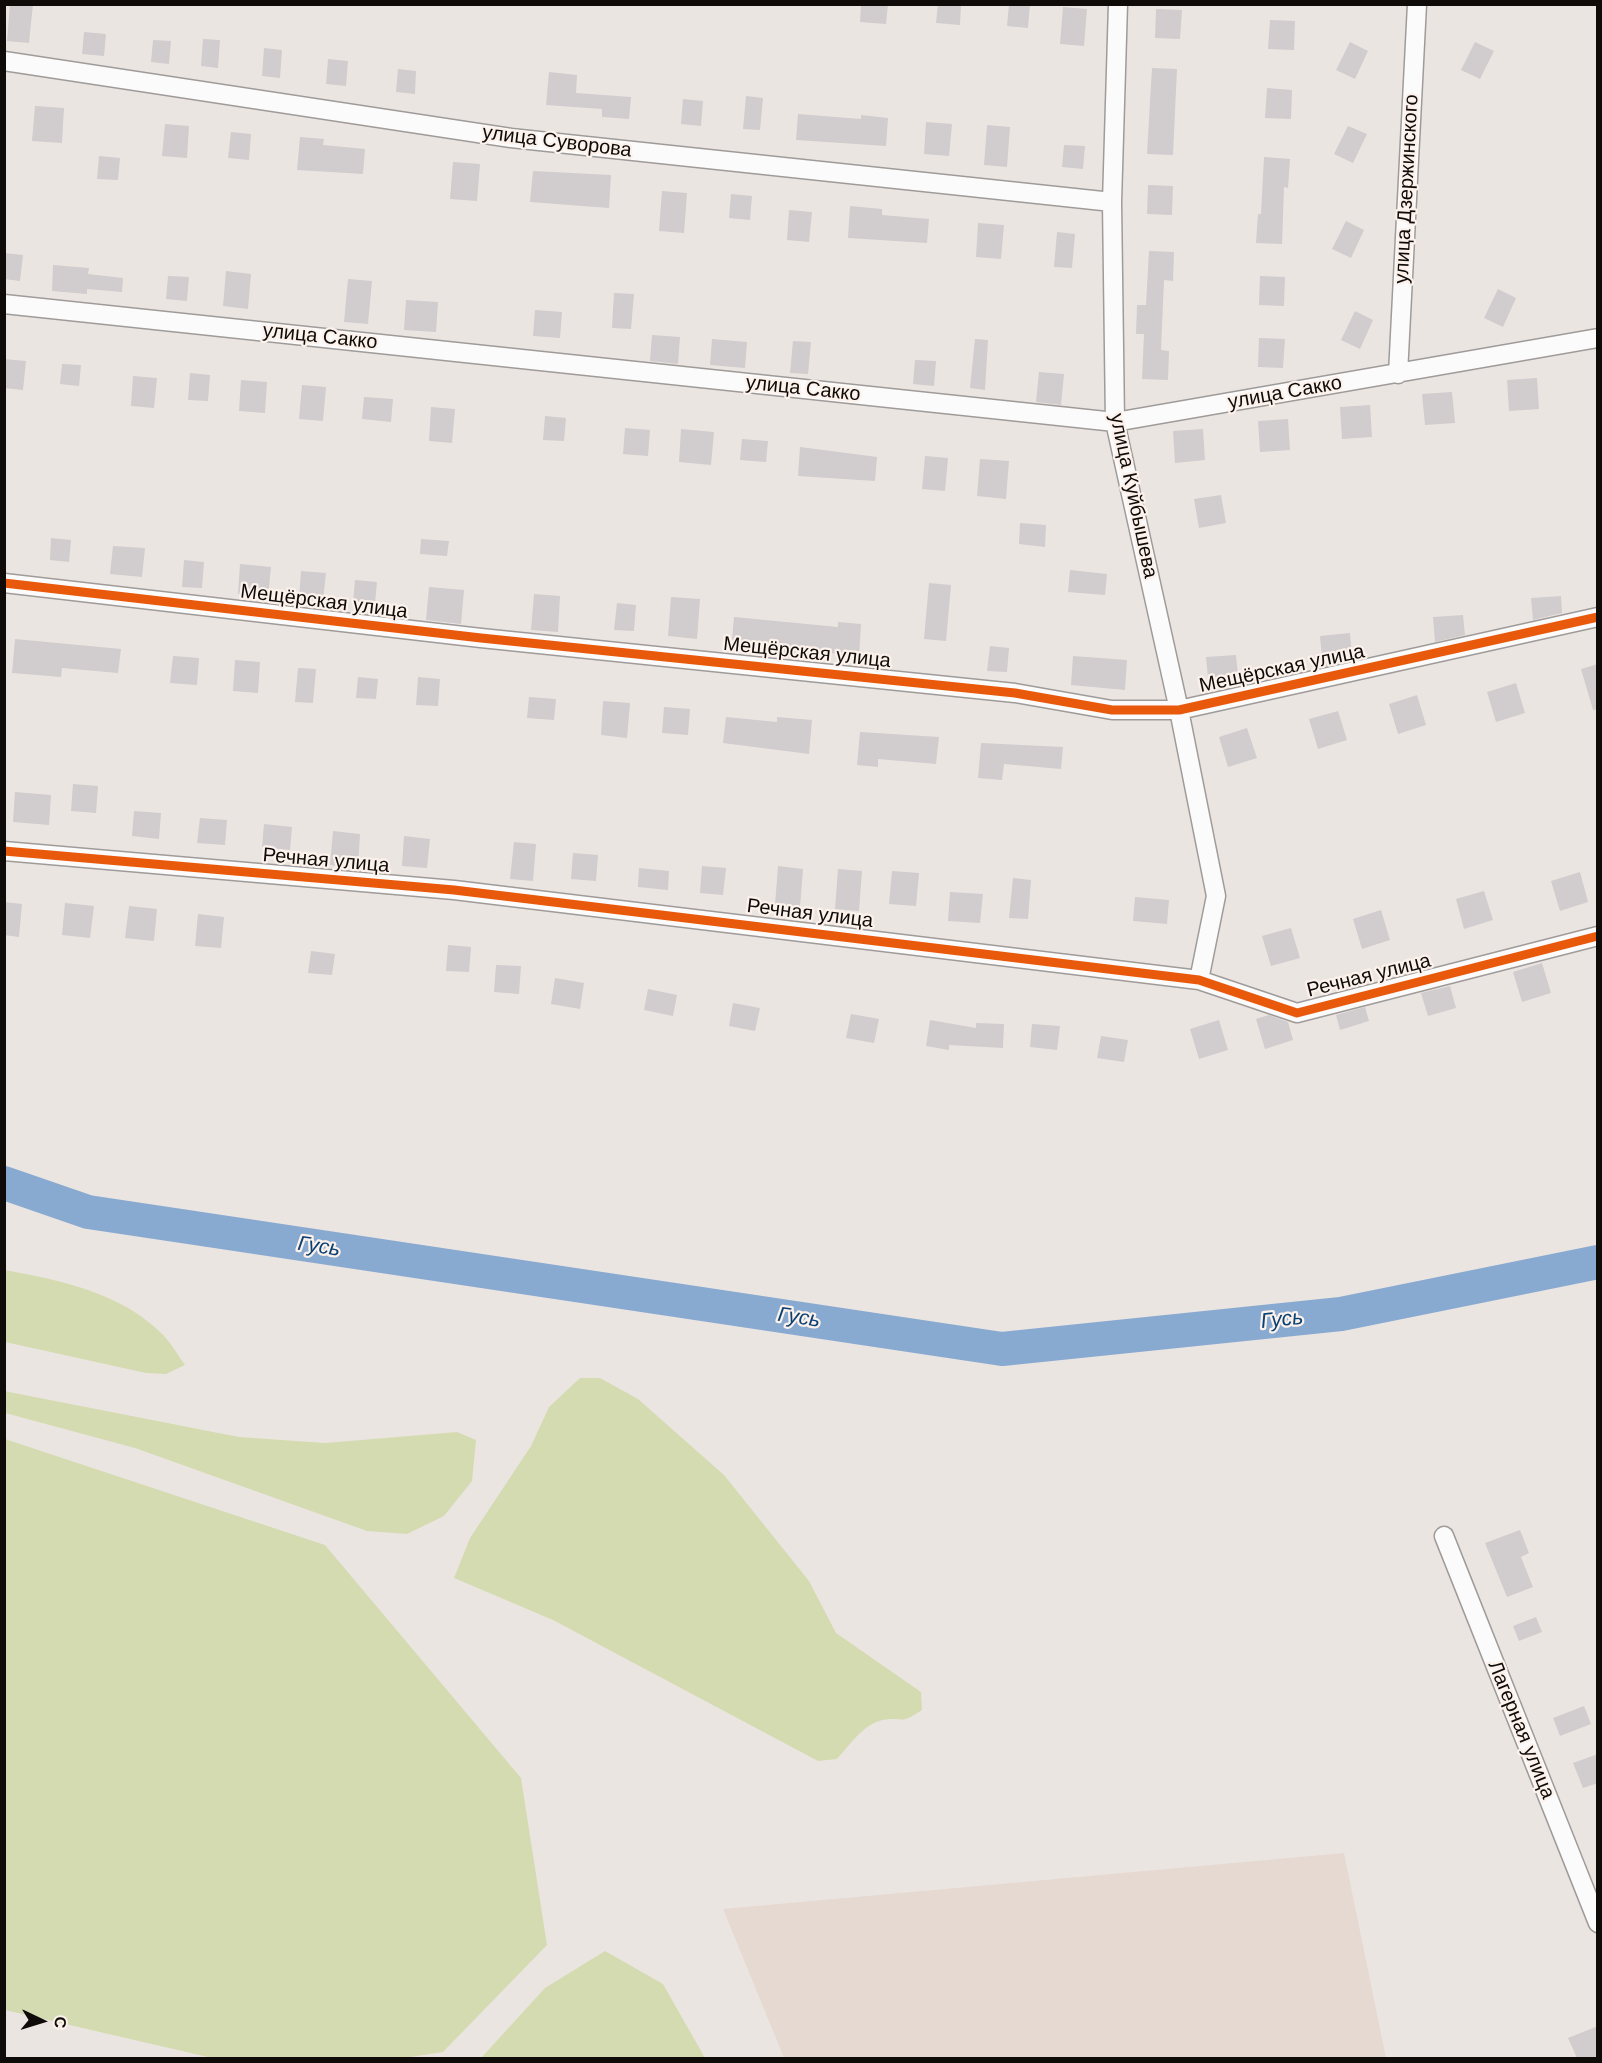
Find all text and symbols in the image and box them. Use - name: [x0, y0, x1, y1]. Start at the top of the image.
- street label: улица Дзержинского: [1390, 94, 1424, 284]
- street label: улица Суворова: [481, 121, 633, 163]
- street label: улица Сакко: [261, 319, 379, 355]
- street label: улица Сакко: [744, 371, 862, 407]
- street label: улица Сакко: [1226, 371, 1344, 415]
- street label: улица Куйбышева: [1104, 411, 1162, 581]
- street label: Мещёрская улица: [239, 580, 409, 624]
- street label: Мещёрская улица: [722, 632, 892, 674]
- street label: Мещёрская улица: [1197, 640, 1367, 698]
- street label: Речная улица: [262, 844, 390, 878]
- street label: Речная улица: [746, 894, 874, 934]
- street label: Речная улица: [1305, 949, 1433, 1003]
- water label: Гусь: [296, 1232, 342, 1262]
- water label: Гусь: [776, 1303, 822, 1333]
- water label: Гусь: [1260, 1305, 1304, 1335]
- street label: Лагерная улица: [1482, 1657, 1560, 1803]
- north arrow: [12, 1991, 72, 2051]
- text: С: [52, 2016, 69, 2029]

